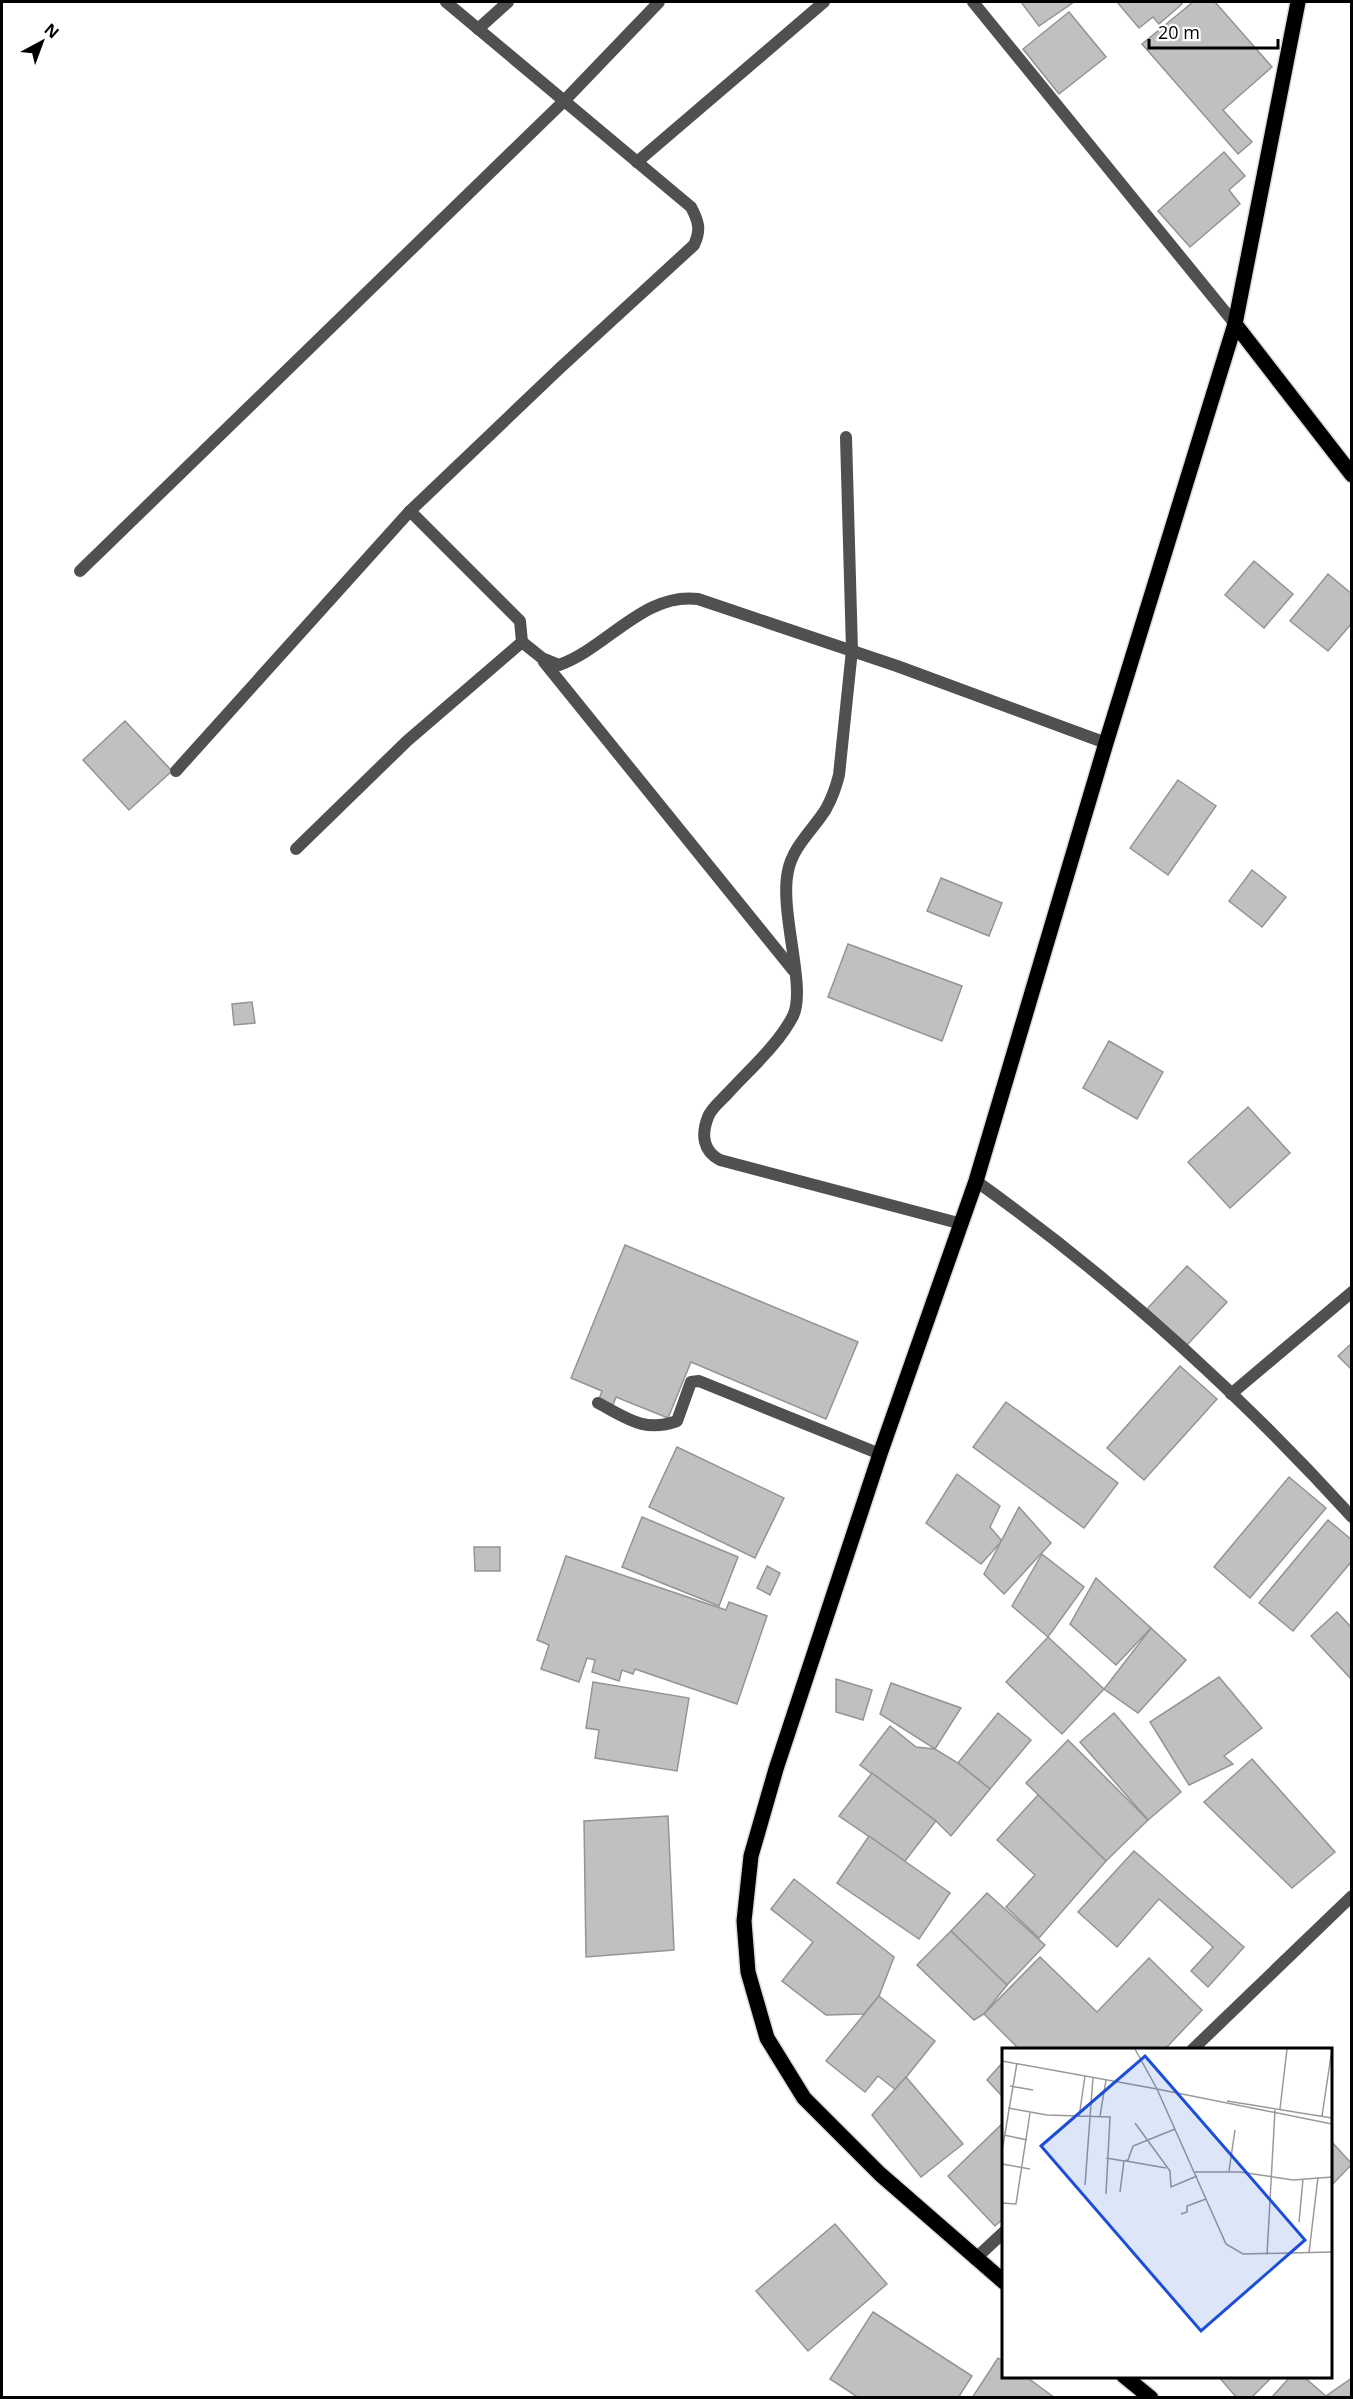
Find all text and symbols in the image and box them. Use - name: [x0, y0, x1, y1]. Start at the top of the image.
- north arrow: [12, 12, 72, 72]
- scale bar: [1149, 12, 1278, 50]
- text: N: [40, 18, 64, 43]
- text: 20 m: [1158, 20, 1200, 44]
- inset map: [1002, 2048, 1332, 2378]

